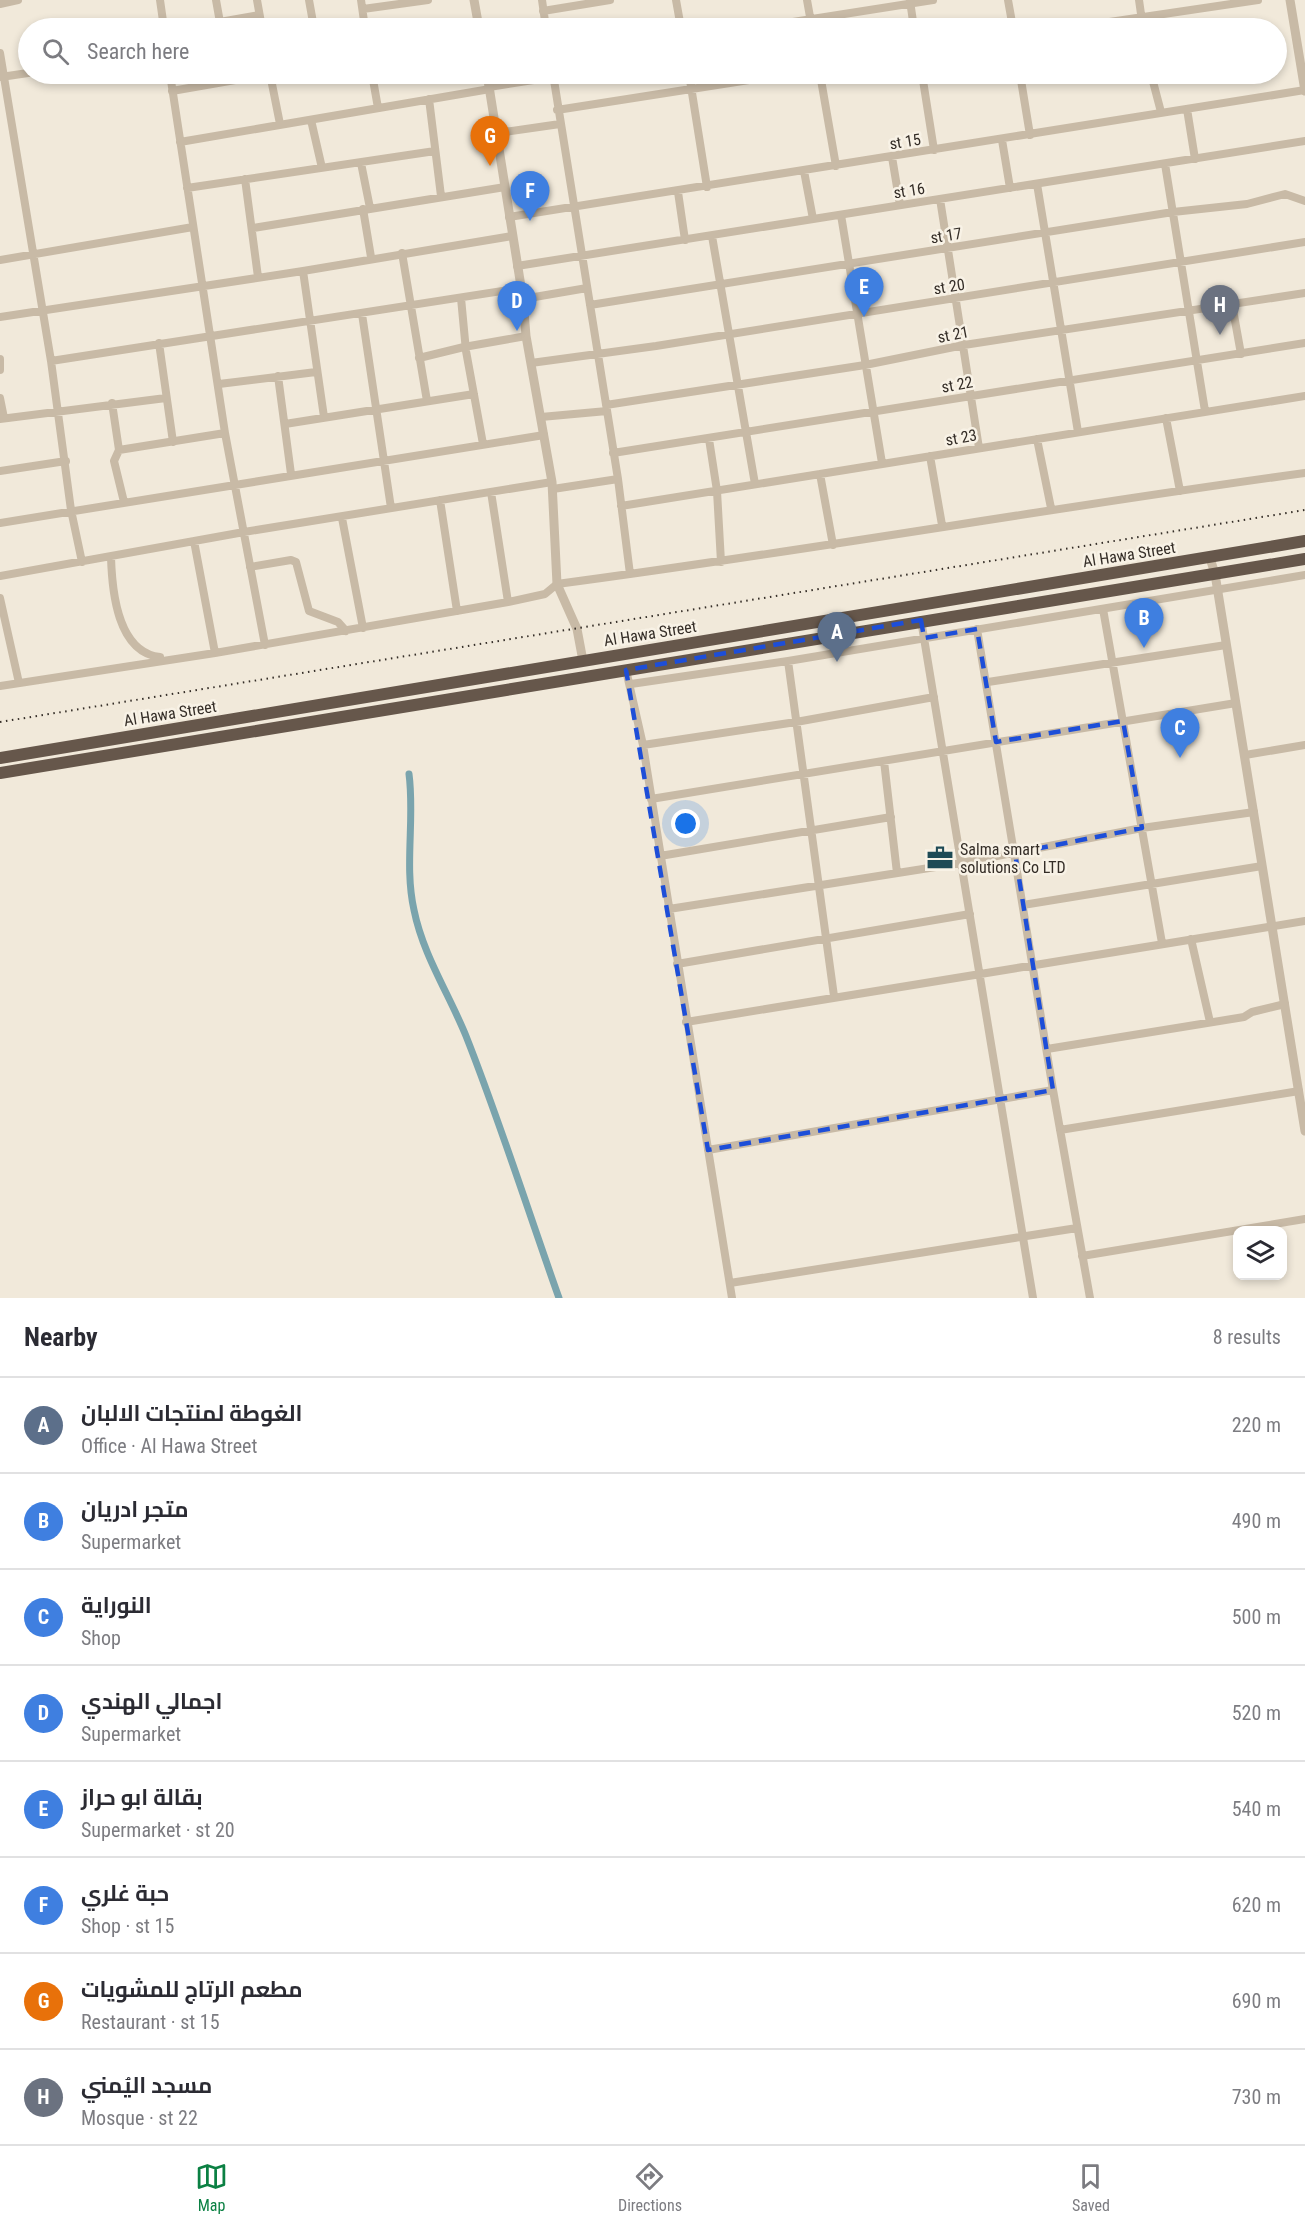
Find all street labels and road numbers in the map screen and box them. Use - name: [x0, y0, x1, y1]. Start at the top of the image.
- street label: st 15: [888, 130, 922, 153]
- street label: st 16: [892, 179, 926, 202]
- street label: st 17: [929, 224, 963, 247]
- street label: st 20: [932, 275, 966, 298]
- street label: st 21: [936, 322, 970, 347]
- street label: st 22: [940, 372, 974, 397]
- street label: st 23: [944, 425, 978, 450]
- street label: Al Hawa Street: [1081, 538, 1177, 571]
- street label: Al Hawa Street: [602, 617, 698, 650]
- street label: Al Hawa Street: [122, 697, 218, 730]

